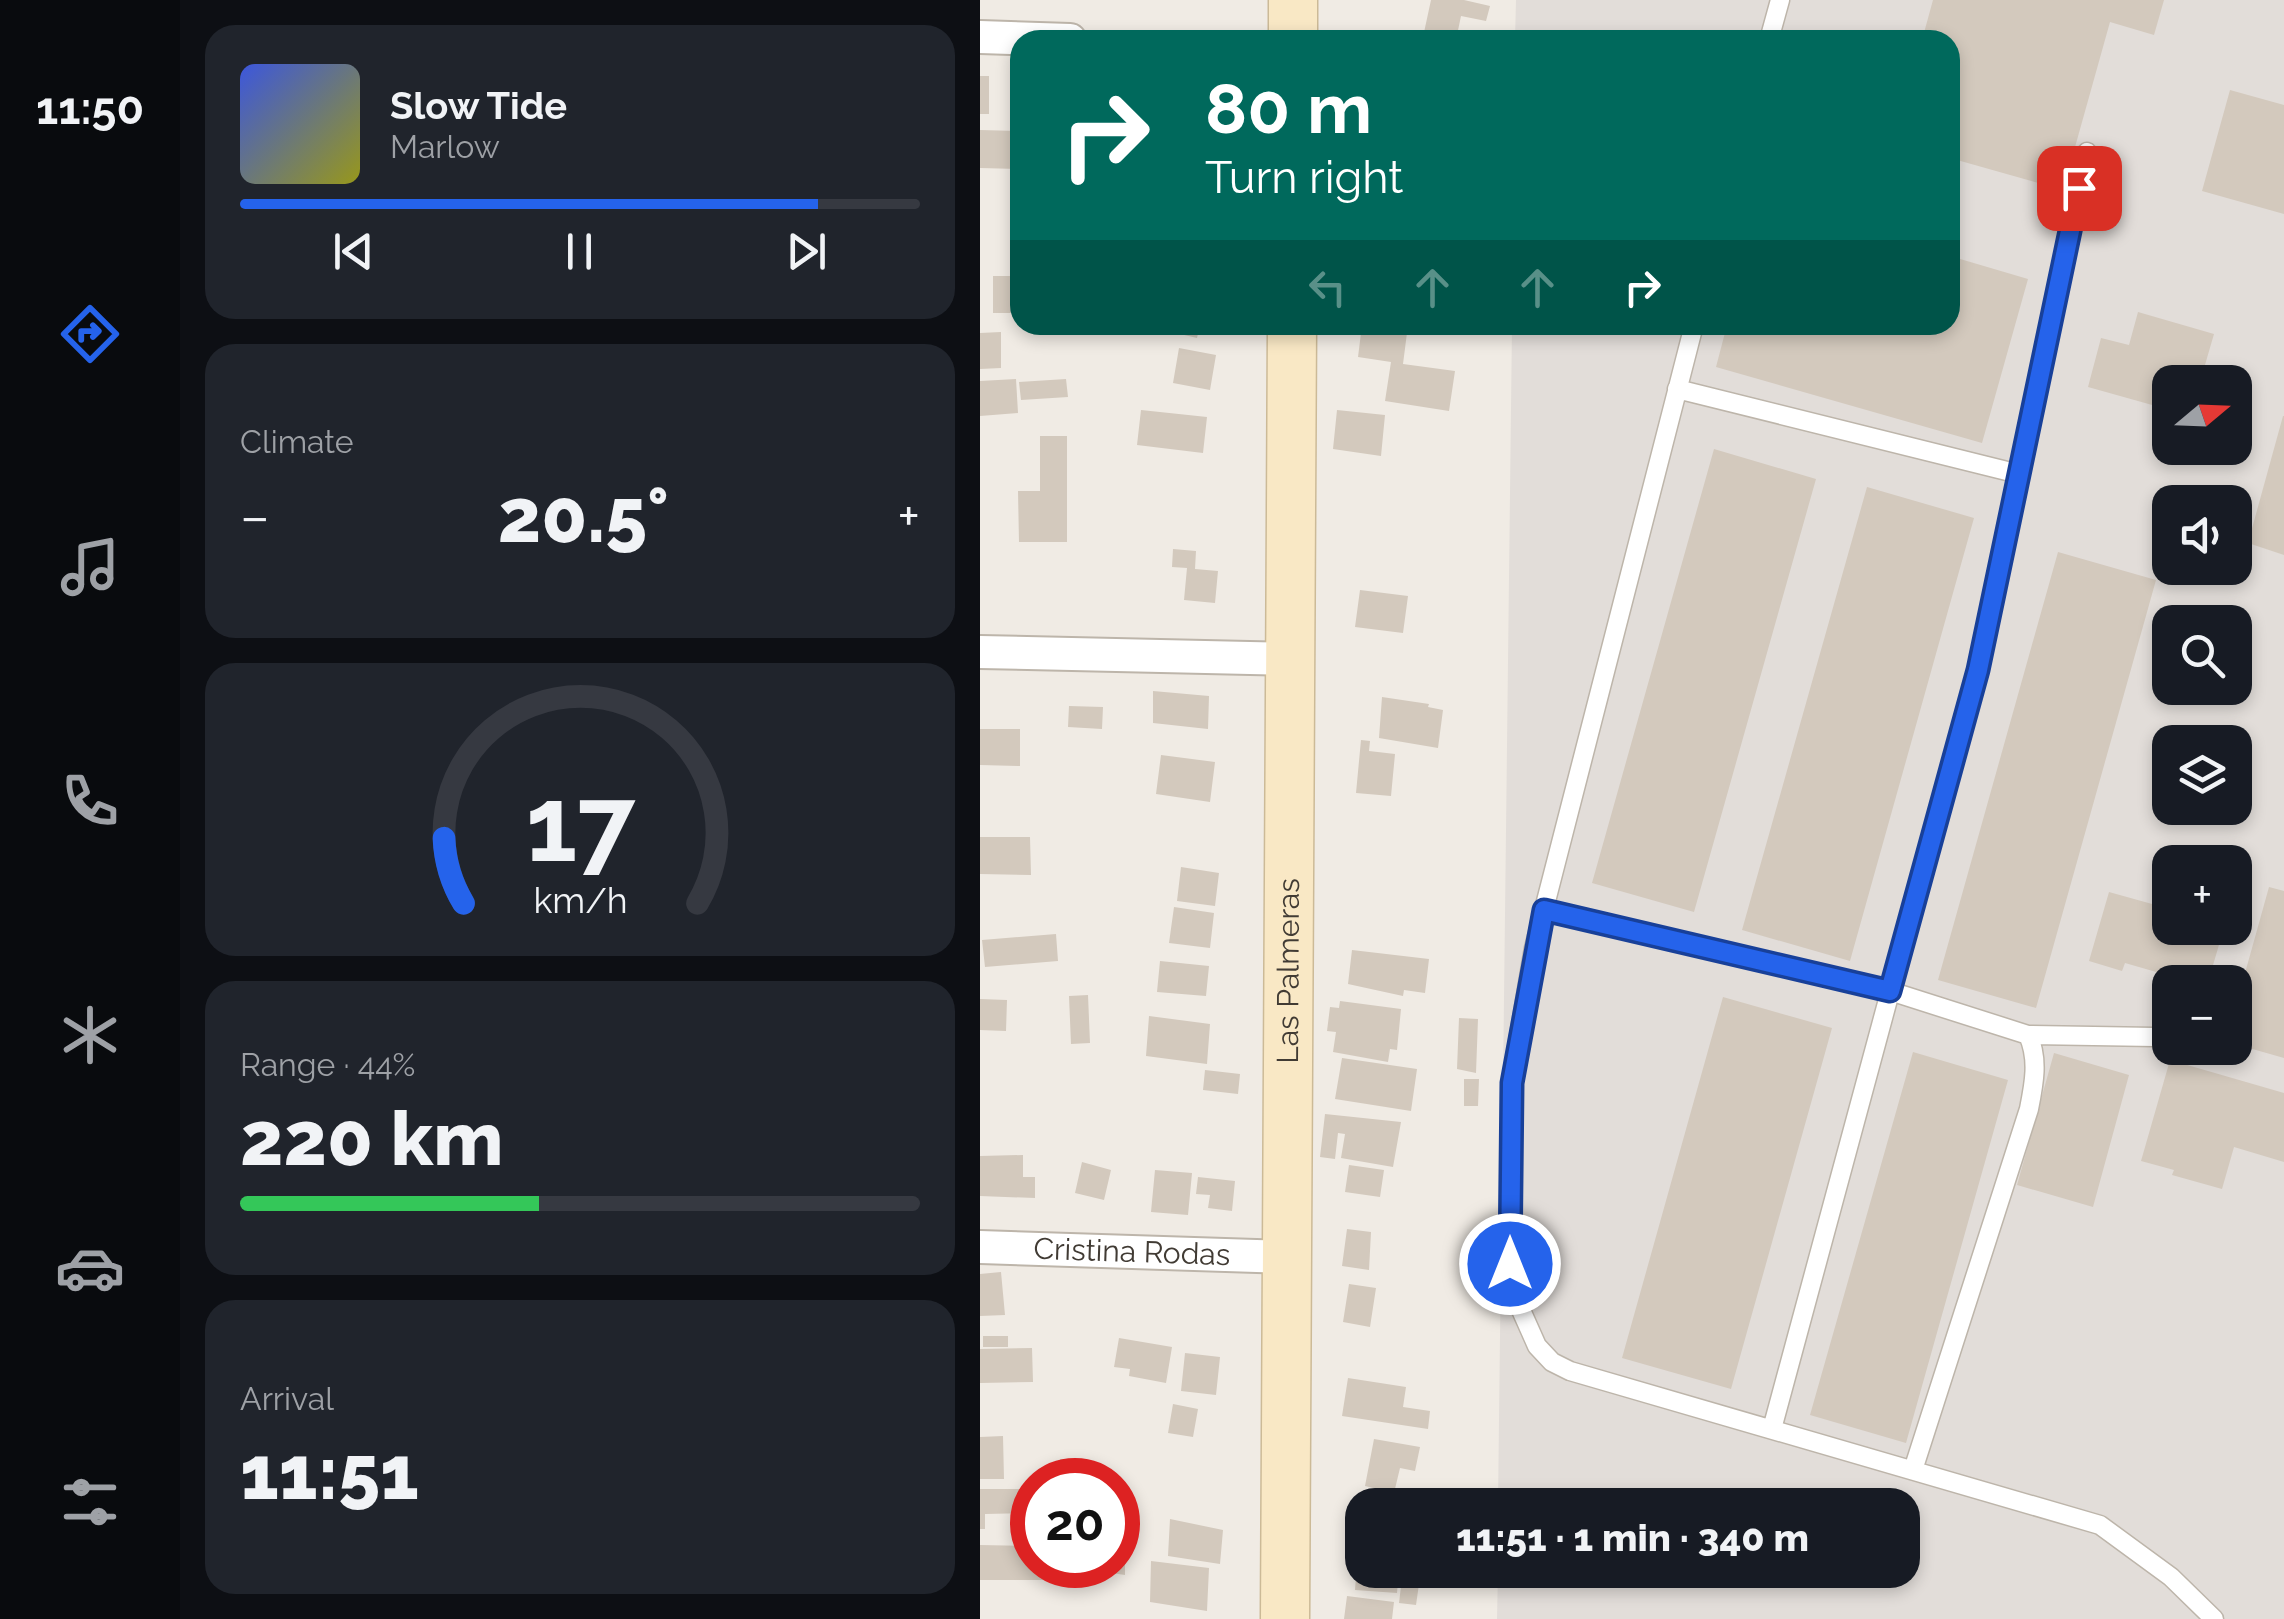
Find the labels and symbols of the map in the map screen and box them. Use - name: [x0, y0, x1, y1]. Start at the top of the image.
- pin: [2037, 146, 2122, 231]
- north arrow: [2152, 365, 2252, 465]
- street label: Las Palmeras: [1270, 878, 1306, 1064]
- position arrow: [1458, 1212, 1562, 1316]
- street label: Cristina Rodas: [1033, 1231, 1231, 1272]
- speed limit sign: 20: [1010, 1458, 1140, 1588]

